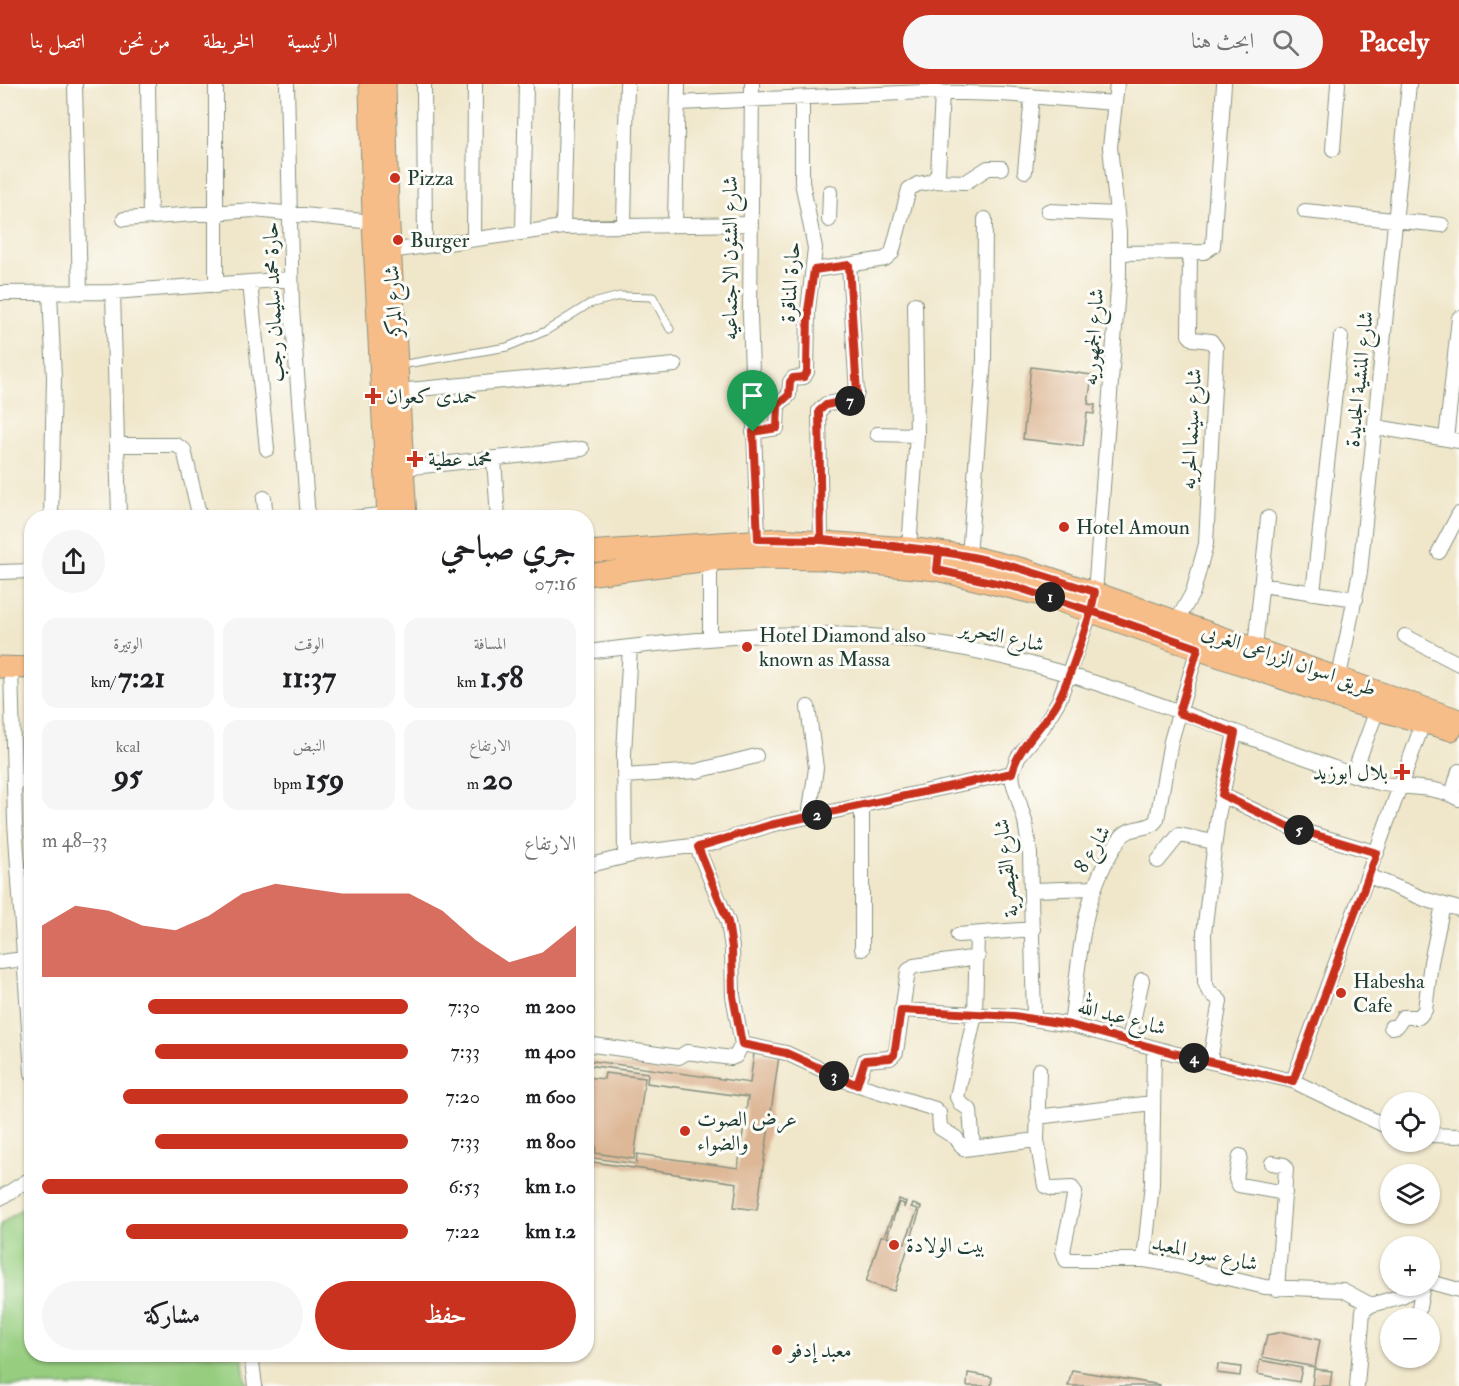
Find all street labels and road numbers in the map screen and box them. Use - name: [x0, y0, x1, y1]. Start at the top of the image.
- street label: شارع الشئون الاجتماعيه: [717, 176, 748, 340]
- street label: حارة محمد سليمان رجب: [257, 221, 290, 383]
- street label: حارة المناقرة: [774, 241, 807, 323]
- street label: شارع المركز: [378, 264, 413, 339]
- street label: شارع الجمهوريه: [1077, 288, 1114, 387]
- street label: شارع المنشية الجديدة: [1339, 310, 1384, 449]
- street label: شارع سينما الحريه: [1175, 368, 1212, 491]
- street label: شارع التحرير: [954, 614, 1047, 663]
- street label: طريق اسوان الزراعى الغربى: [1198, 618, 1380, 704]
- street label: شارع القيصرية: [988, 817, 1029, 919]
- street label: شارع 8: [1068, 821, 1120, 880]
- street label: شارع عبد الله: [1074, 989, 1170, 1046]
- street label: شارع سور المعبد: [1149, 1229, 1260, 1282]

